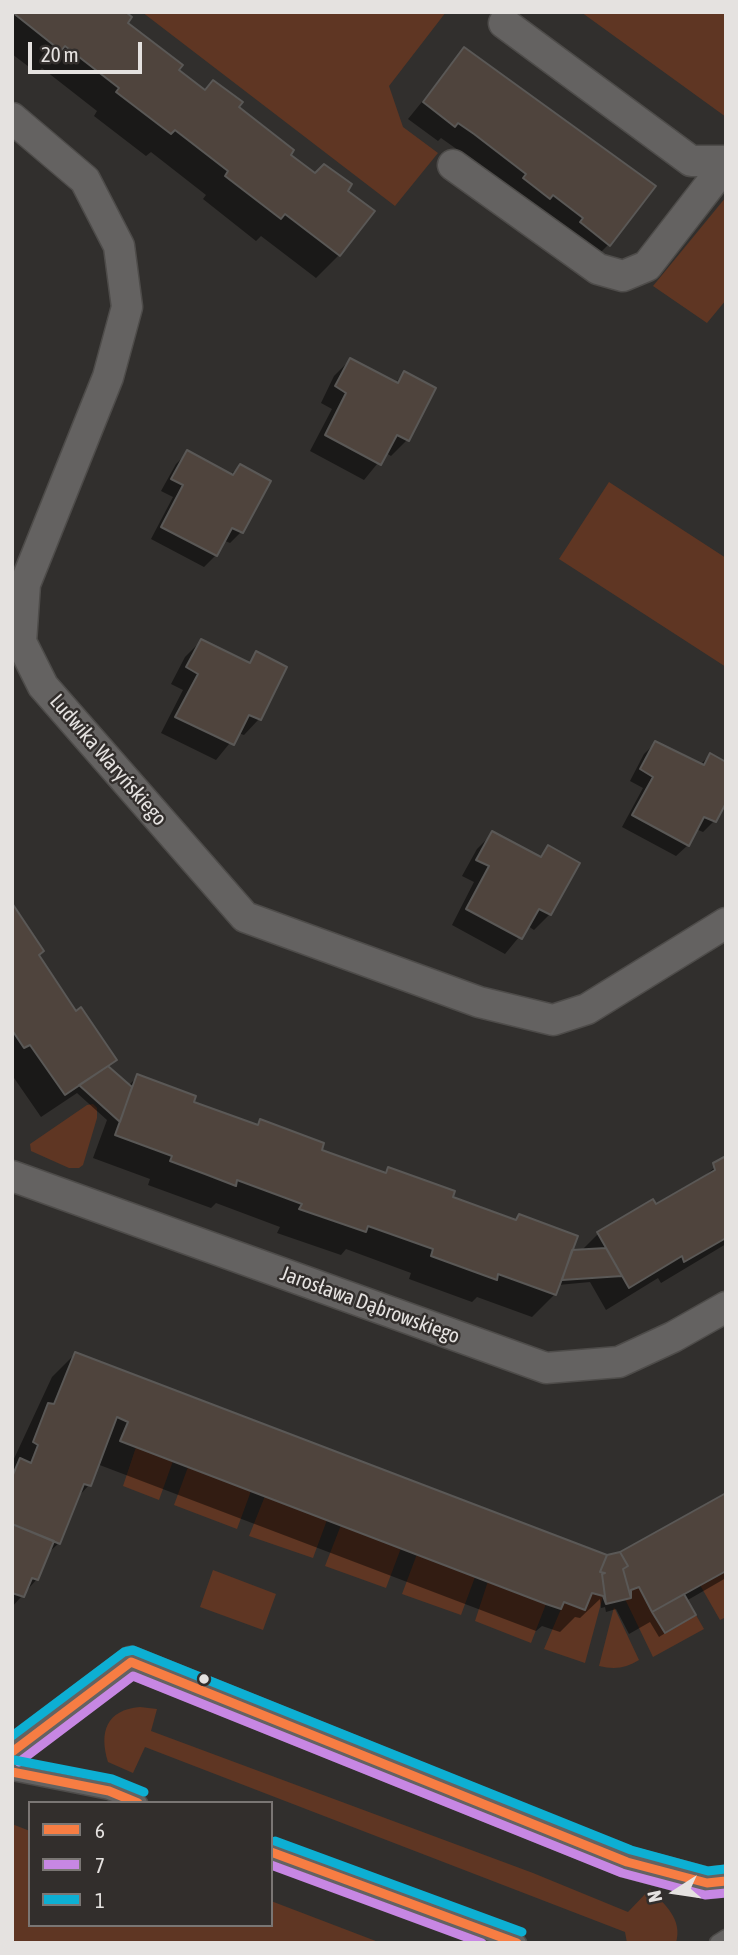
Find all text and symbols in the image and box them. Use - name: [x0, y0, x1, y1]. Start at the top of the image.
- scale bar: [32, 28, 145, 72]
- text: 20 m: [41, 42, 79, 66]
- street label: Ludwika Waryńskiego: [44, 689, 172, 831]
- street label: Jarosława Dąbrowskiego: [277, 1261, 463, 1349]
- unlabelled marker: [197, 1672, 211, 1686]
- legend: [28, 1801, 273, 1927]
- text: 6: [95, 1818, 105, 1842]
- text: 7: [95, 1853, 105, 1877]
- north arrow: [640, 1857, 710, 1927]
- text: 1: [95, 1888, 105, 1912]
- text: N: [643, 1889, 666, 1904]

